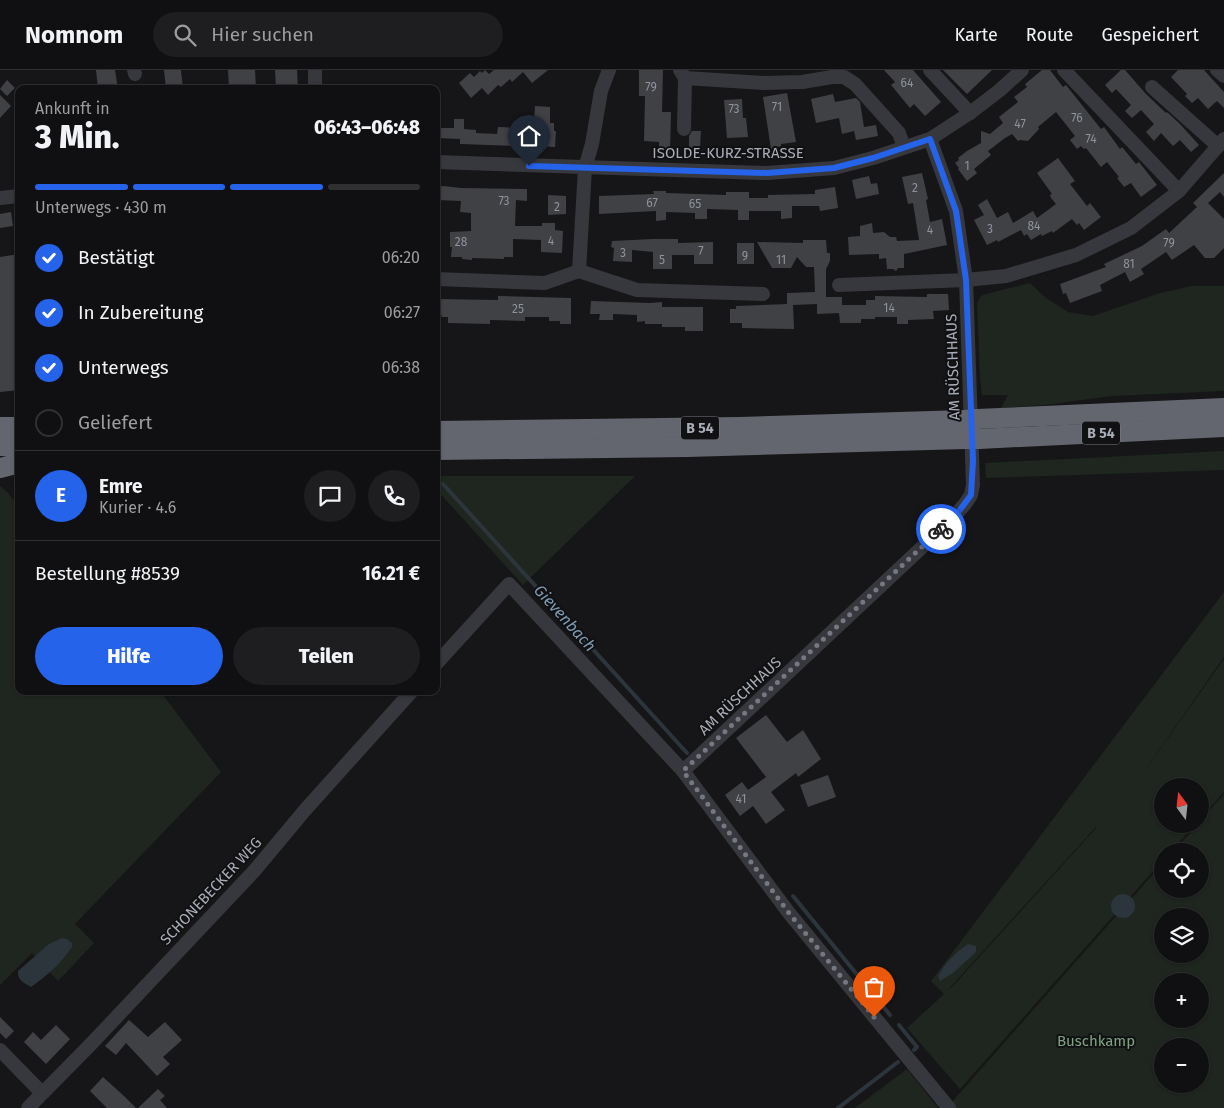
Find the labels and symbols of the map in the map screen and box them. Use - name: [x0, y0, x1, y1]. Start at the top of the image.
- house number: 64: [901, 76, 914, 90]
- house number: 79: [645, 80, 657, 94]
- house number: 71: [772, 100, 782, 114]
- house number: 73: [728, 102, 740, 116]
- house number: 76: [1071, 111, 1083, 125]
- pin: [508, 115, 550, 166]
- house number: 47: [1014, 117, 1026, 131]
- house number: 74: [1085, 132, 1097, 146]
- street label: ISOLDE-KURZ-STRASSE: [652, 144, 804, 162]
- house number: 1: [964, 159, 970, 173]
- house number: 2: [912, 181, 918, 195]
- house number: 73: [498, 194, 510, 208]
- house number: 67: [646, 196, 658, 210]
- house number: 65: [689, 197, 701, 211]
- house number: 2: [554, 200, 560, 214]
- house number: 84: [1028, 219, 1041, 233]
- house number: 3: [987, 222, 993, 236]
- house number: 4: [927, 223, 934, 237]
- house number: 4: [548, 234, 555, 248]
- house number: 28: [455, 235, 468, 249]
- house number: 79: [1163, 236, 1175, 250]
- house number: 7: [698, 244, 704, 258]
- house number: 3: [620, 246, 626, 260]
- house number: 9: [742, 249, 748, 263]
- house number: 5: [659, 253, 665, 267]
- house number: 11: [776, 253, 786, 267]
- house number: 81: [1123, 257, 1135, 271]
- house number: 14: [883, 301, 895, 315]
- house number: 25: [512, 302, 524, 316]
- street label: AM RÜSCHHAUS: [942, 313, 964, 421]
- road number: B 54: [681, 416, 719, 439]
- road number: B 54: [1082, 422, 1120, 444]
- courier: [916, 504, 966, 554]
- water label: Gievenbach: [530, 581, 600, 655]
- street label: AM RÜSCHHAUS: [695, 653, 785, 739]
- north arrow: [1154, 778, 1209, 832]
- house number: 41: [736, 792, 746, 806]
- street label: SCHONEBECKER WEG: [157, 834, 265, 948]
- pin: [853, 966, 895, 1017]
- park label: Buschkamp: [1057, 1032, 1135, 1050]

